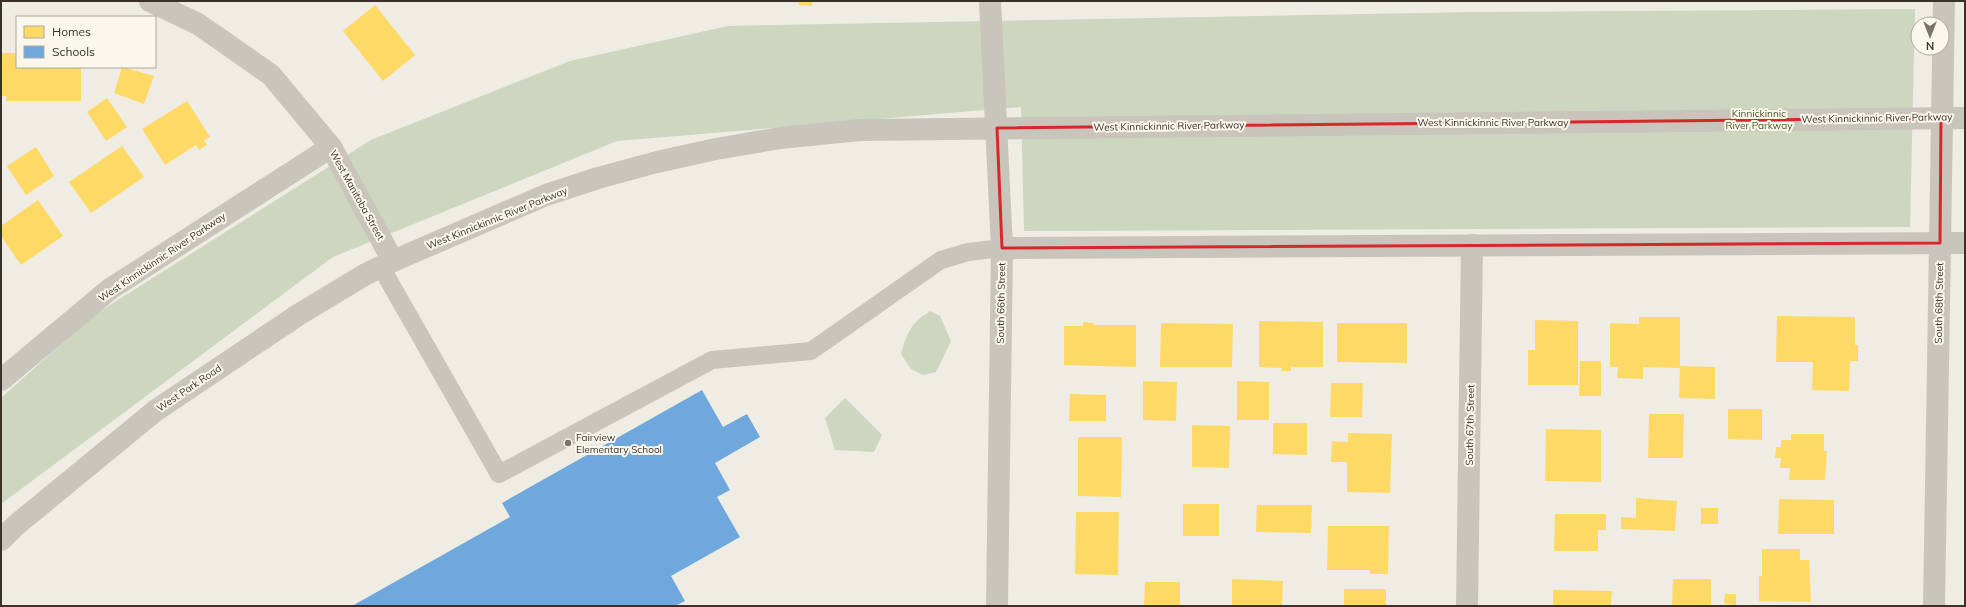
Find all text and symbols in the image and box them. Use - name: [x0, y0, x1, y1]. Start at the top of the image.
- legend: [16, 16, 156, 68]
- north arrow: [1910, 16, 1950, 56]
- text: Homes: [52, 24, 91, 39]
- text: N: [1926, 39, 1934, 53]
- text: Schools: [52, 44, 95, 59]
- park label: Kinnickinnic River Parkway: [1726, 107, 1793, 132]
- street label: West Kinnickinnic River Parkway: [1801, 110, 1953, 126]
- street label: West Kinnickinnic River Parkway: [1418, 116, 1569, 129]
- street label: West Kinnickinnic River Parkway: [1093, 118, 1245, 134]
- street label: West Manitoba Street: [327, 148, 387, 243]
- street label: West Kinnickinnic River Parkway: [425, 183, 570, 252]
- street label: West Kinnickinnic River Parkway: [96, 209, 229, 305]
- street label: South 66th Street: [994, 262, 1008, 344]
- street label: South 68th Street: [1932, 262, 1946, 344]
- street label: West Park Road: [154, 362, 224, 414]
- street label: South 67th Street: [1463, 384, 1477, 466]
- place label: Fairview Elementary School: [576, 431, 662, 456]
- marker: Fairview Elementary School: [563, 438, 573, 448]

